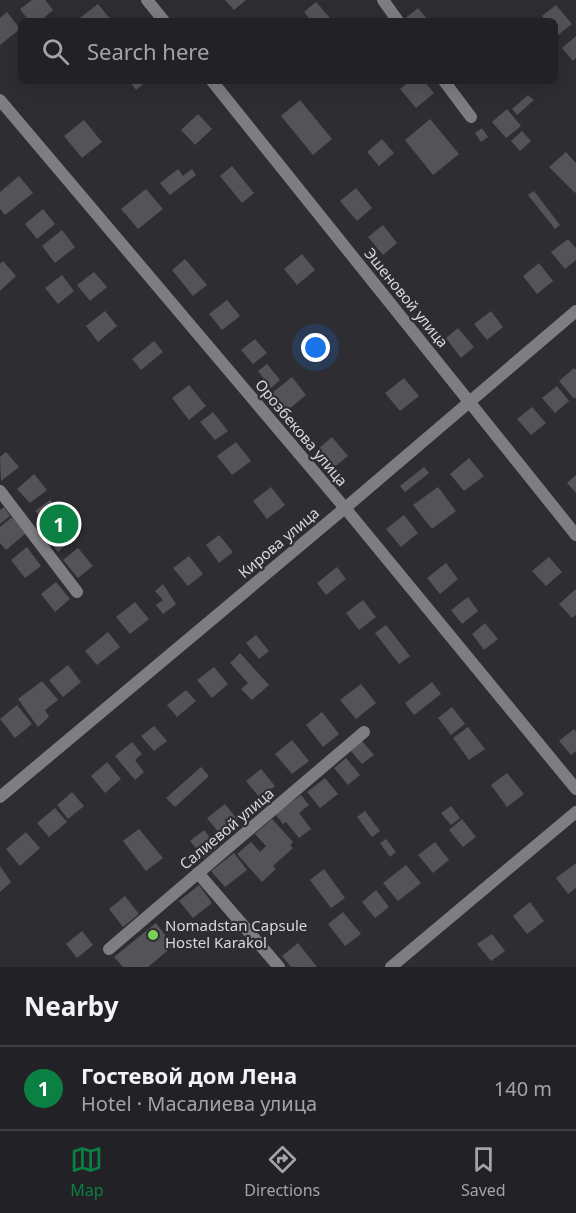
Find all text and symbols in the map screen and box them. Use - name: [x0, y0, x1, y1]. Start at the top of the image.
- search box: [18, 18, 558, 84]
- icon: search: [39, 35, 72, 68]
- text: Search here: [87, 36, 209, 66]
- street label: Эшеновой улица: [360, 243, 453, 351]
- your location: [301, 333, 330, 362]
- street label: Орозбекова улица: [251, 375, 352, 490]
- pin: 1: [40, 502, 78, 546]
- street label: Кирова улица: [234, 502, 323, 582]
- street label: Салиевой улица: [175, 783, 278, 874]
- place label: Nomadstan Capsule Hostel Karakol: [165, 915, 307, 952]
- marker: Nomadstan Capsule Hostel Karakol: [146, 928, 160, 942]
- text: Nearby: [24, 988, 119, 1024]
- text: Гостевой дом Лена: [81, 1060, 297, 1090]
- text: 1: [38, 1075, 49, 1102]
- text: 140 m: [494, 1075, 552, 1102]
- text: Hotel · Масалиева улица: [81, 1090, 317, 1117]
- tab: Map: [70, 1143, 104, 1201]
- tab: Directions: [244, 1143, 320, 1201]
- tab: Saved: [461, 1143, 506, 1201]

